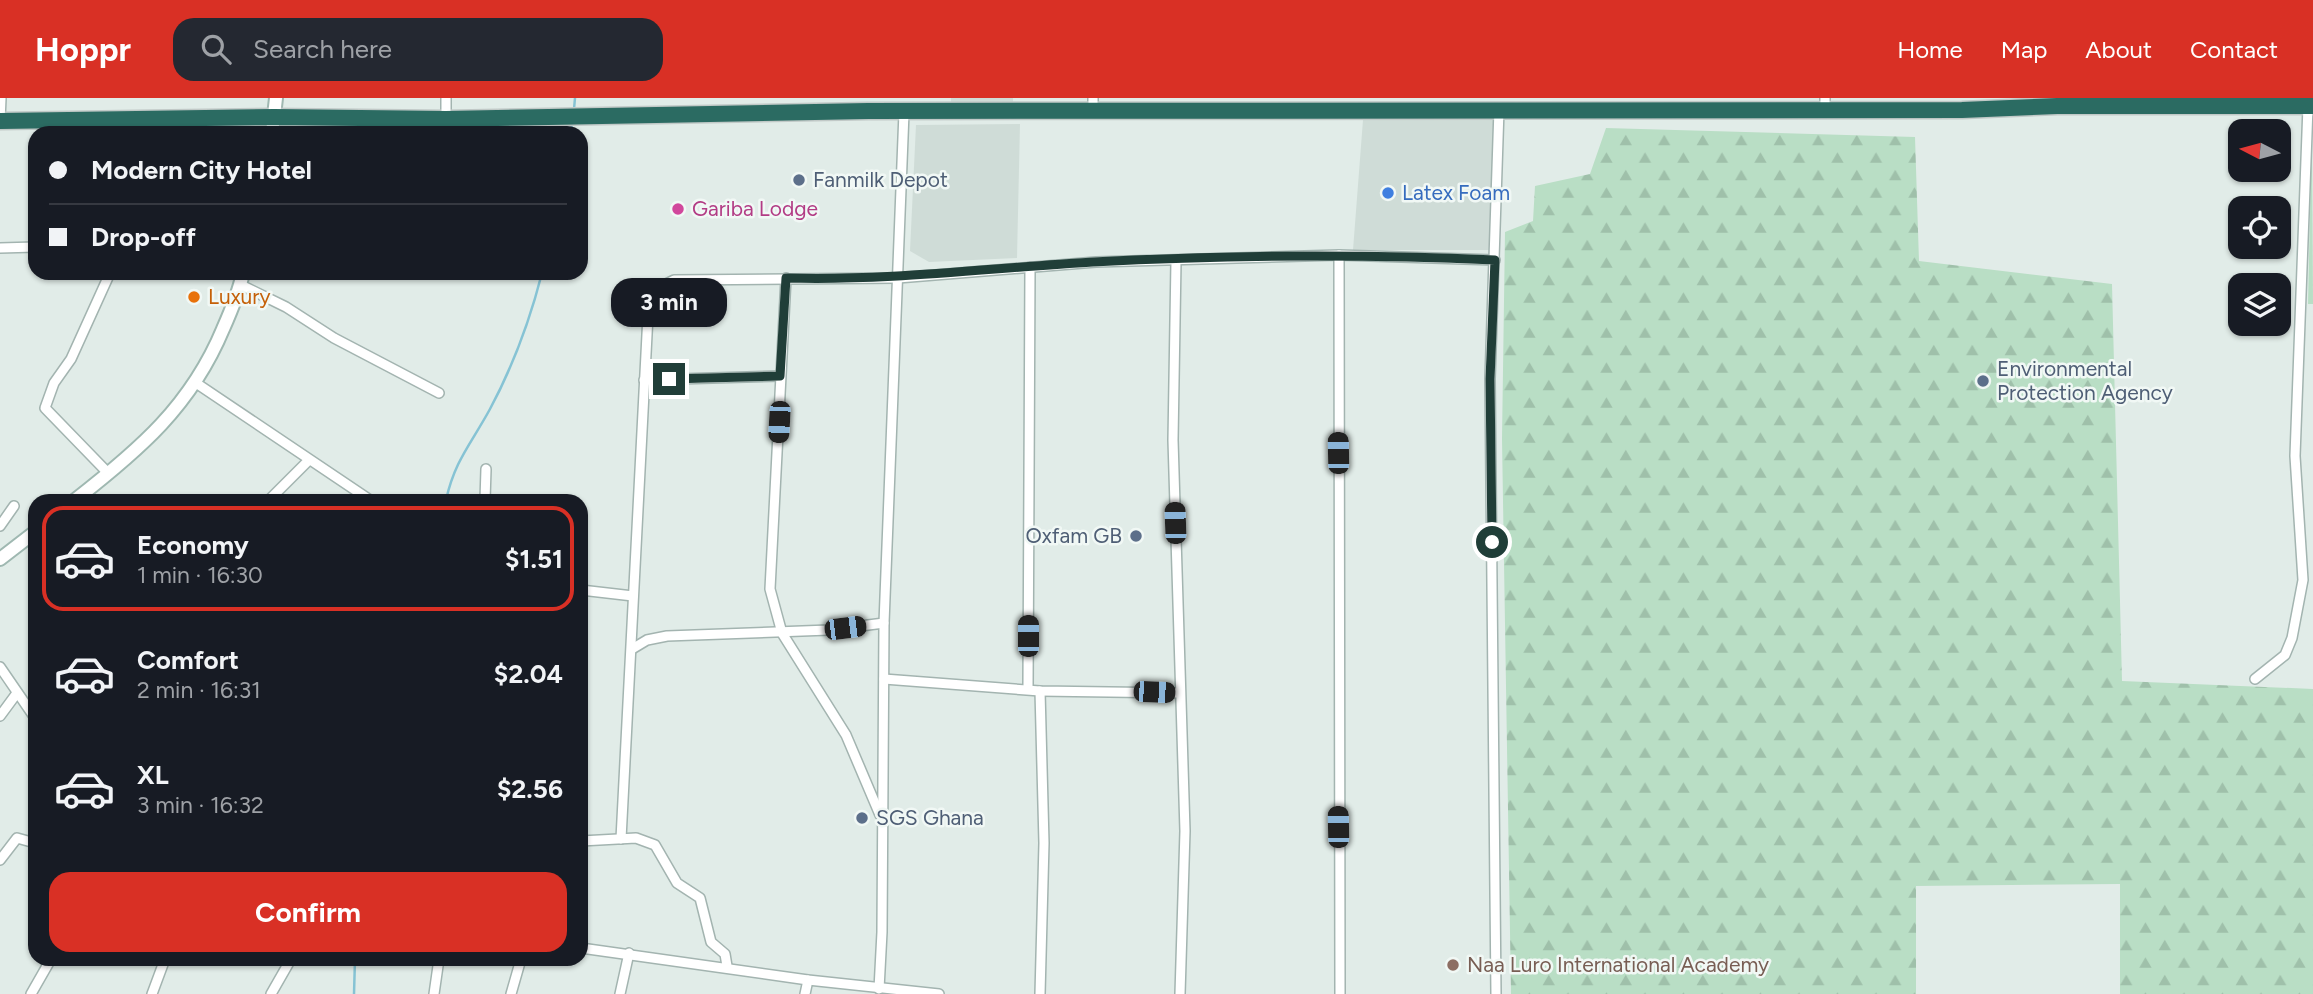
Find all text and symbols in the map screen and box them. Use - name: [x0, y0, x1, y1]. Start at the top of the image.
- search box: [173, 18, 663, 81]
- text: Hoppr: [35, 30, 131, 69]
- icon: search: [197, 30, 235, 68]
- text: Search here: [253, 33, 392, 65]
- text: Home: [1897, 35, 1963, 64]
- text: Map: [2001, 35, 2047, 64]
- text: About: [2085, 35, 2152, 64]
- text: Contact: [2190, 35, 2278, 64]
- north arrow: [2228, 119, 2291, 182]
- map controls: [2228, 119, 2291, 336]
- text: Modern City Hotel: [91, 154, 312, 186]
- place label: Fanmilk Depot: [813, 167, 948, 192]
- marker: Fanmilk Depot: [791, 172, 807, 188]
- place label: Latex Foam: [1402, 180, 1510, 205]
- marker: Latex Foam: [1380, 185, 1396, 201]
- place label: Gariba Lodge: [692, 196, 818, 221]
- button: locate: [2228, 196, 2291, 259]
- marker: Gariba Lodge: [670, 201, 686, 217]
- text: Drop-off: [91, 221, 196, 253]
- button: layers: [2228, 273, 2291, 336]
- callout: 3 min: [611, 278, 727, 327]
- place label: Luxury: [208, 284, 270, 309]
- text: 3 min: [640, 288, 698, 316]
- marker: Luxury: [186, 289, 202, 305]
- place label: Environmental Protection Agency: [1997, 356, 2173, 405]
- route end: [653, 363, 685, 395]
- marker: Environmental Protection Agency: [1975, 373, 1991, 389]
- car: [768, 400, 791, 444]
- car: [1328, 432, 1349, 474]
- car: [1164, 502, 1187, 544]
- place label: Oxfam GB: [1025, 523, 1122, 548]
- route start: [1476, 526, 1508, 558]
- icon: car: [53, 527, 116, 590]
- marker: Oxfam GB: [1128, 528, 1144, 544]
- text: Economy: [137, 529, 249, 561]
- text: $1.51: [505, 543, 563, 575]
- text: 1 min · 16:30: [137, 561, 263, 589]
- car: [823, 615, 868, 641]
- car: [1018, 615, 1039, 657]
- icon: car: [53, 642, 116, 705]
- text: Comfort: [137, 644, 239, 676]
- text: $2.04: [494, 658, 563, 690]
- text: 2 min · 16:31: [137, 676, 261, 704]
- car: [1133, 681, 1176, 703]
- icon: car: [53, 757, 116, 820]
- text: XL: [137, 759, 169, 791]
- text: $2.56: [497, 773, 563, 805]
- text: 3 min · 16:32: [137, 791, 264, 819]
- place label: SGS Ghana: [876, 805, 984, 830]
- car: [1328, 806, 1349, 848]
- marker: SGS Ghana: [854, 810, 870, 826]
- button: Confirm: [49, 872, 567, 952]
- place label: Naa Luro International Academy: [1467, 952, 1769, 977]
- marker: Naa Luro International Academy: [1445, 957, 1461, 973]

